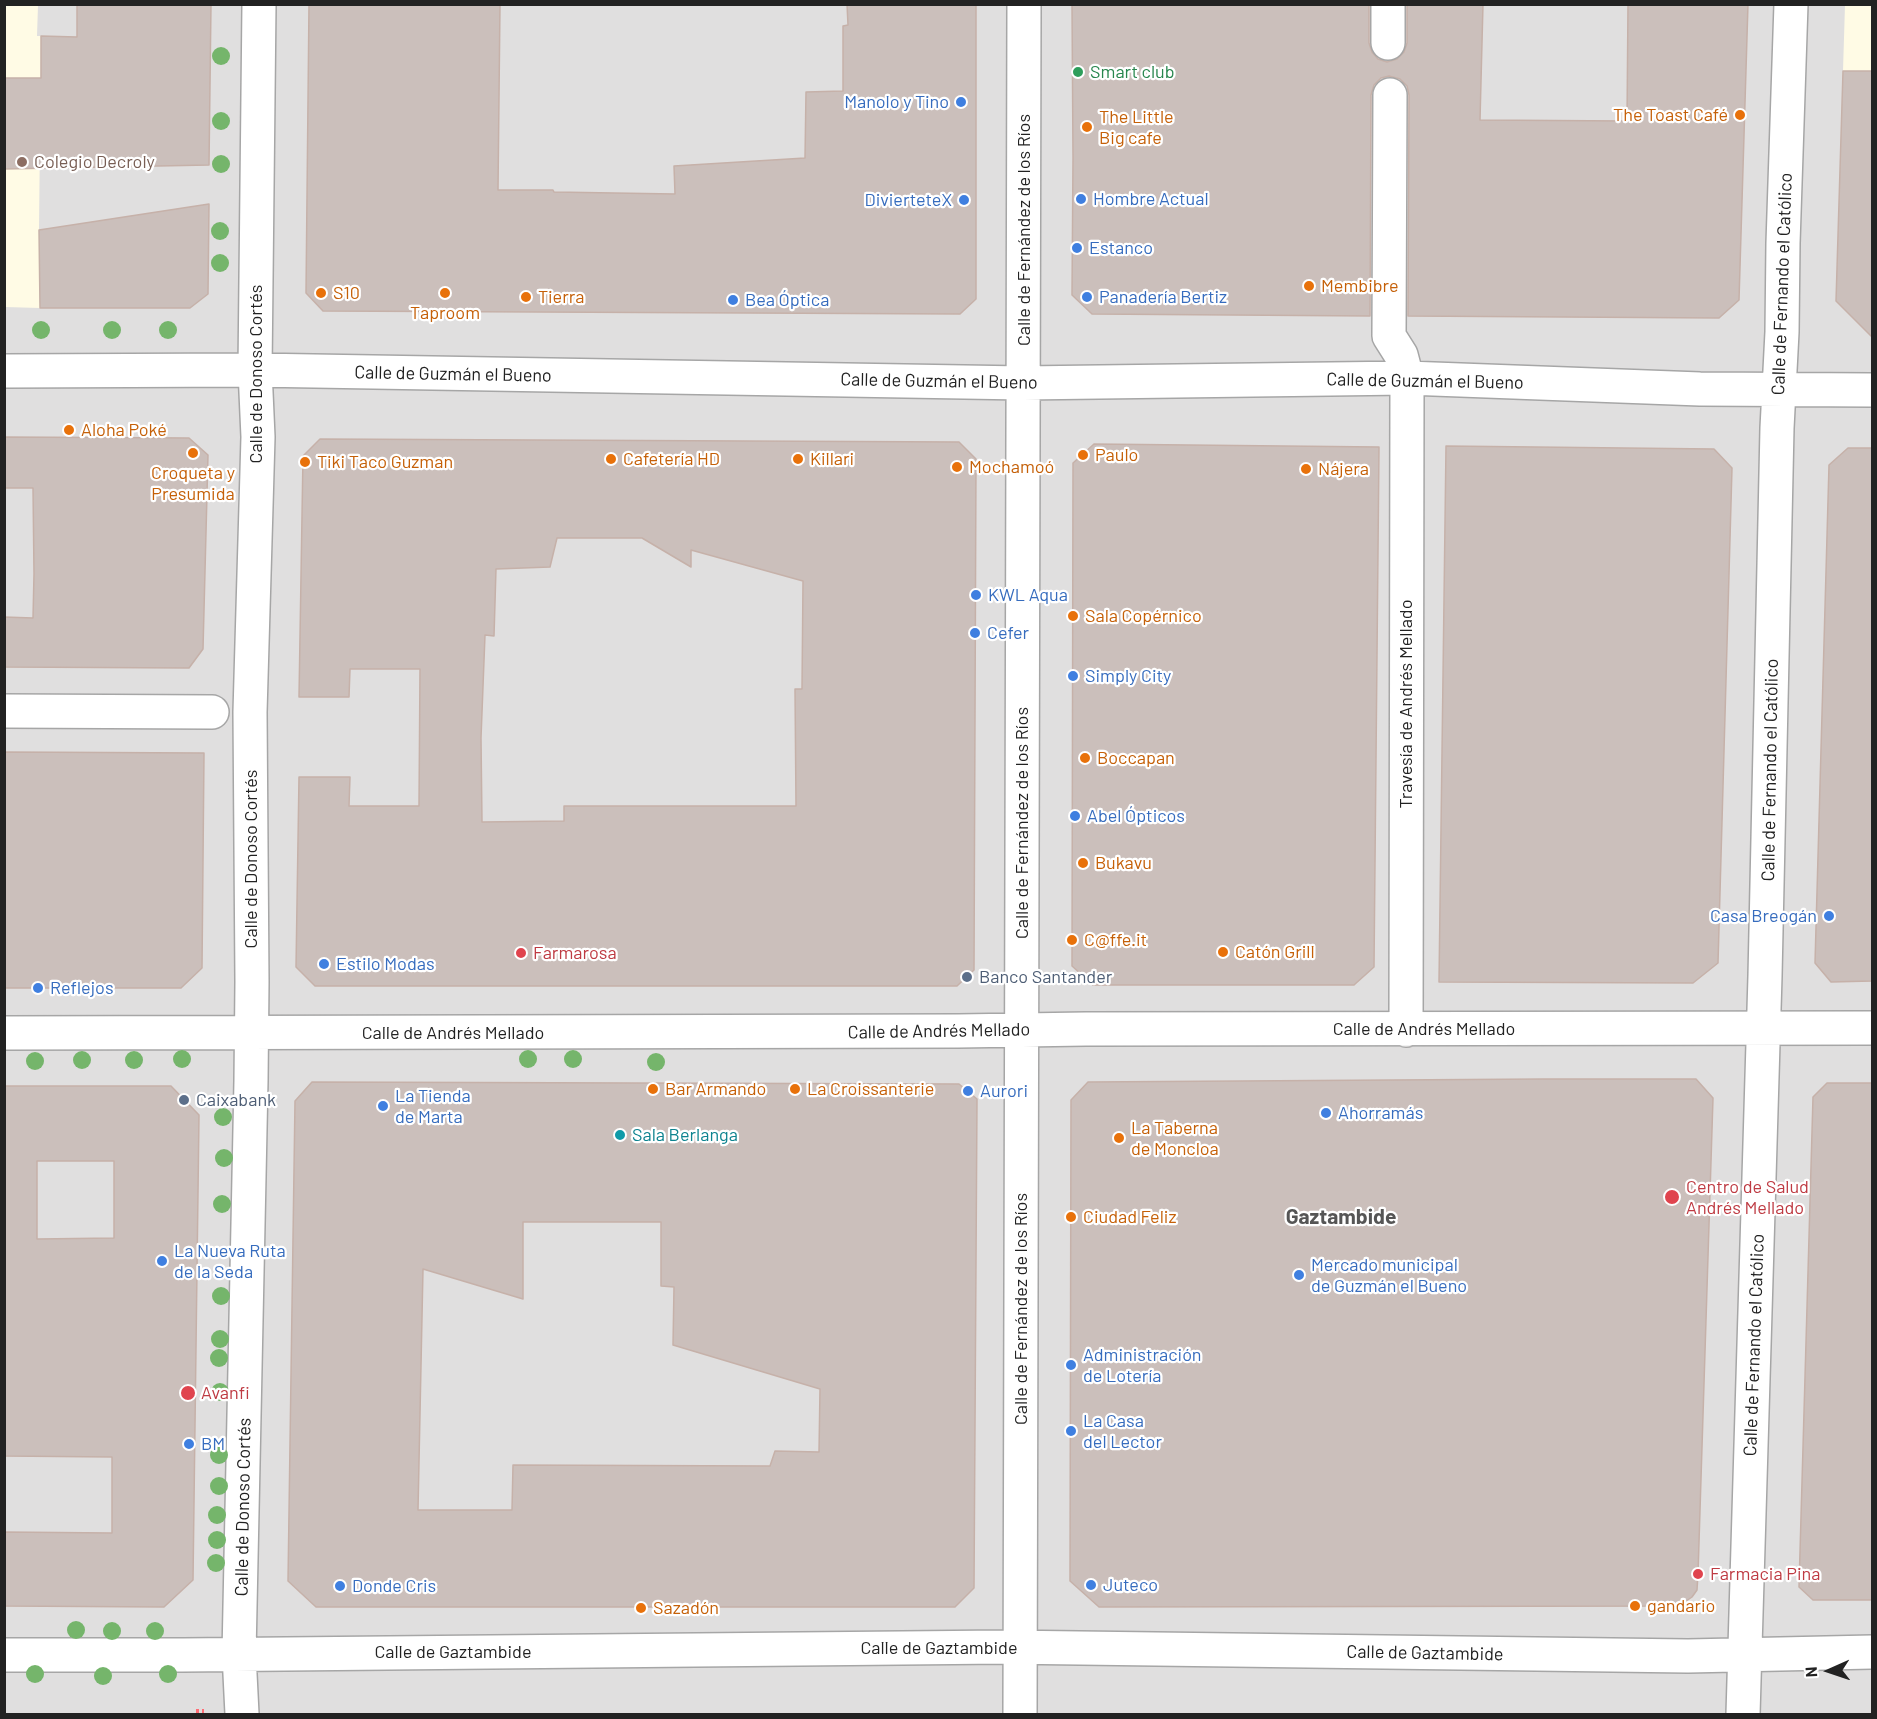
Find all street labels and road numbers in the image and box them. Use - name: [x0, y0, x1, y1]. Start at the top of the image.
- street label: Calle de Fernández de los Ríos: [1013, 114, 1035, 346]
- street label: Calle de Fernando el Católico: [1767, 172, 1797, 396]
- street label: Calle de Donoso Cortés: [245, 285, 267, 463]
- street label: Calle de Guzmán el Bueno: [354, 361, 552, 387]
- street label: Calle de Guzmán el Bueno: [840, 368, 1038, 394]
- street label: Calle de Guzmán el Bueno: [1326, 368, 1524, 394]
- street label: Travesía de Andrés Mellado: [1395, 600, 1417, 808]
- street label: Calle de Fernando el Católico: [1757, 658, 1783, 882]
- street label: Calle de Fernández de los Ríos: [1011, 707, 1033, 939]
- street label: Calle de Donoso Cortés: [240, 770, 262, 948]
- street label: Calle de Andrés Mellado: [1333, 1018, 1515, 1040]
- street label: Calle de Andrés Mellado: [848, 1019, 1030, 1043]
- street label: Calle de Andrés Mellado: [362, 1022, 544, 1044]
- street label: Calle de Fernández de los Ríos: [1010, 1193, 1032, 1425]
- street label: Calle de Fernando el Católico: [1739, 1233, 1769, 1457]
- street label: Calle de Donoso Cortés: [231, 1417, 255, 1597]
- street label: Calle de Gaztambide: [860, 1637, 1018, 1659]
- street label: Calle de Gaztambide: [374, 1641, 532, 1663]
- street label: Calle de Gaztambide: [1346, 1641, 1504, 1665]

